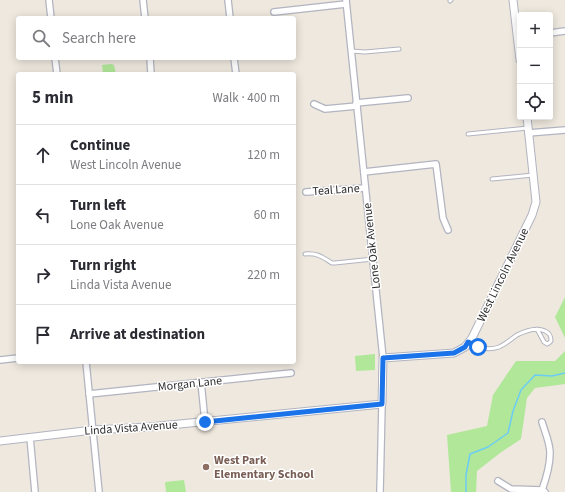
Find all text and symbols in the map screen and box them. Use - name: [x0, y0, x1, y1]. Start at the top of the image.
- map controls: [517, 12, 553, 120]
- button: +: [517, 12, 553, 48]
- search box: [16, 16, 296, 60]
- icon: search: [30, 27, 52, 49]
- text: Search here: [62, 28, 136, 49]
- button: −: [517, 48, 553, 84]
- button: locate: [517, 84, 553, 120]
- text: 5 min: [32, 86, 73, 110]
- text: Walk · 400 m: [212, 89, 280, 107]
- text: Continue: [70, 135, 130, 156]
- icon: ahead: [32, 144, 54, 166]
- text: 120 m: [247, 146, 280, 164]
- text: West Lincoln Avenue: [70, 156, 181, 174]
- street label: Teal Lane: [312, 180, 360, 200]
- text: Turn left: [70, 195, 126, 216]
- street label: Lone Oak Avenue: [359, 202, 385, 290]
- icon: left: [32, 204, 54, 226]
- text: 60 m: [254, 206, 280, 224]
- text: Lone Oak Avenue: [70, 216, 164, 234]
- street label: West Lincoln Avenue: [473, 225, 533, 325]
- text: Turn right: [70, 255, 136, 276]
- icon: right: [32, 264, 54, 286]
- text: 220 m: [247, 266, 280, 284]
- text: Linda Vista Avenue: [70, 276, 171, 294]
- icon: arrive: [32, 324, 54, 346]
- text: Arrive at destination: [70, 324, 205, 345]
- route start: [469, 338, 487, 356]
- street label: Morgan Lane: [157, 372, 223, 396]
- route end: [196, 413, 214, 431]
- street label: Linda Vista Avenue: [84, 416, 178, 440]
- place label: West Park Elementary School: [214, 452, 314, 483]
- marker: West Park Elementary School: [201, 462, 211, 472]

